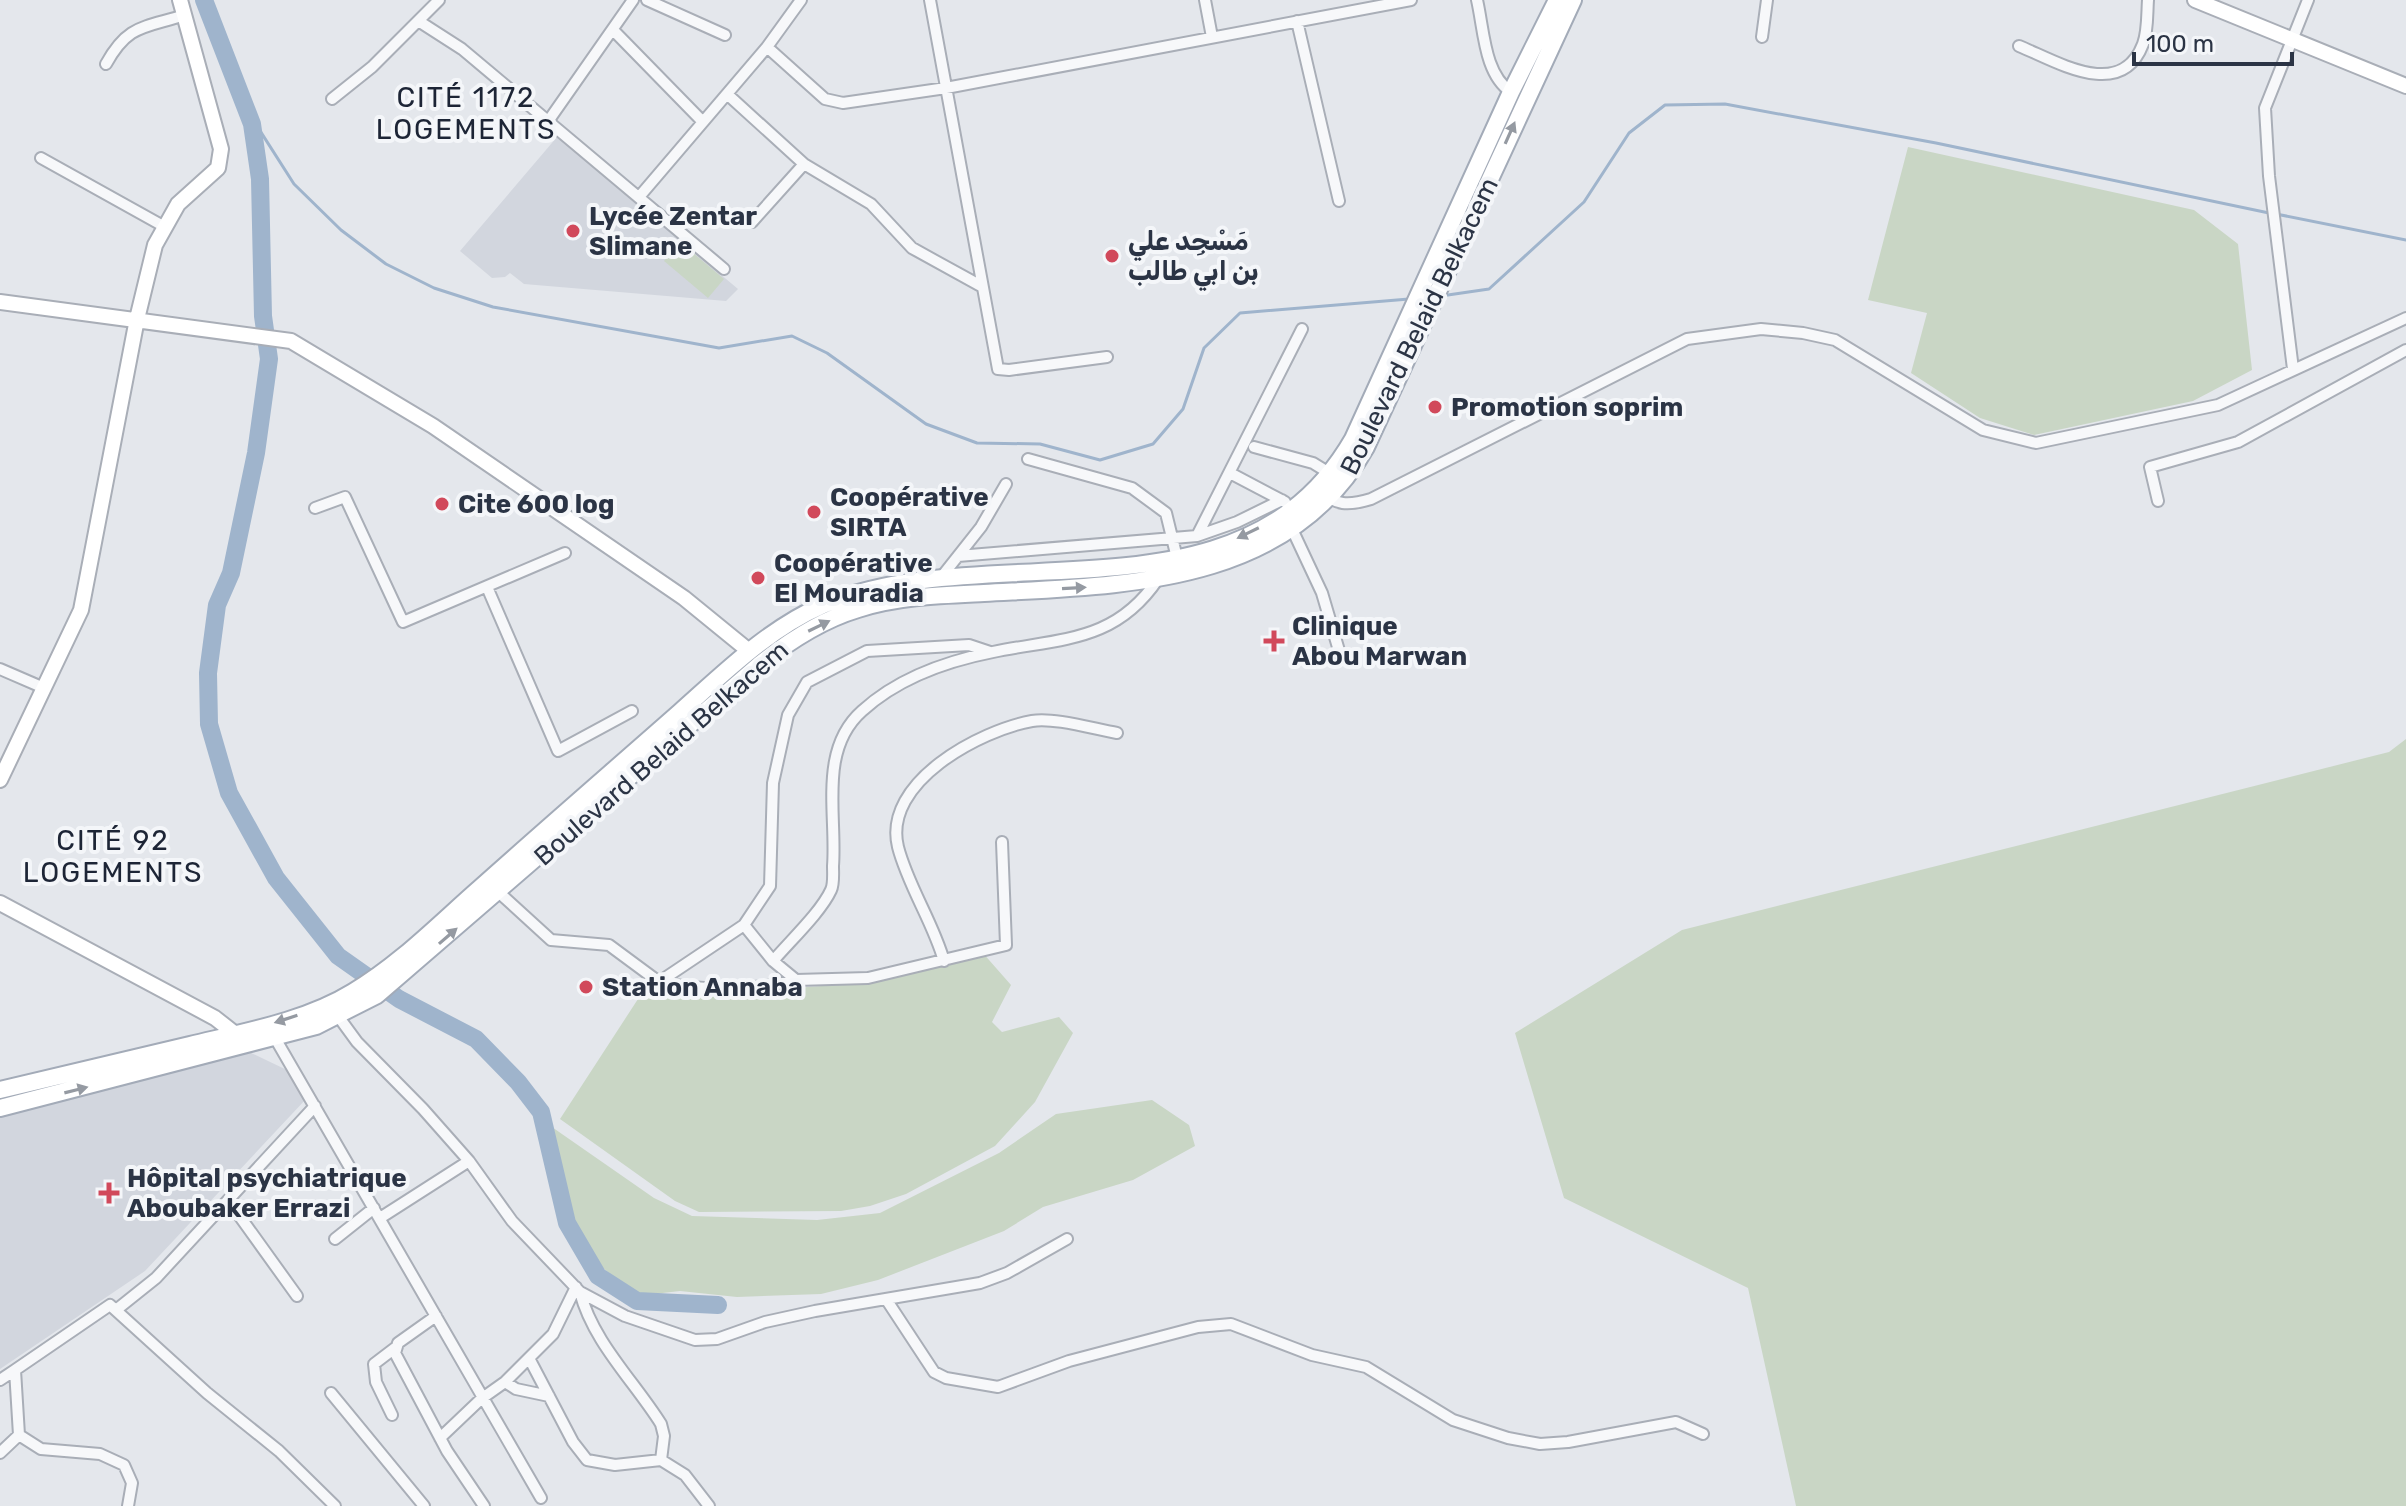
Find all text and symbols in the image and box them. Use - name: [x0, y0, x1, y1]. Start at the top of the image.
- scale bar: [2134, 16, 2292, 66]
- text: 100 m: [2146, 30, 2214, 58]
- district label: CITÉ 1172 LOGEMENTS: [376, 81, 556, 146]
- one-way arrow: [1504, 121, 1517, 145]
- street label: Boulevard Belaid Belkacem: [1334, 173, 1505, 480]
- place label: Lycée Zentar Slimane: [589, 201, 757, 262]
- marker: Lycée Zentar Slimane: [564, 222, 582, 240]
- place label: مَسْجِد علي بن ابي طالب: [1128, 226, 1259, 291]
- marker: مَسْجِد علي بن ابي طالب: [1103, 247, 1121, 265]
- place label: Promotion soprim: [1451, 392, 1683, 423]
- marker: Promotion soprim: [1426, 398, 1444, 416]
- place label: Coopérative SIRTA: [830, 482, 989, 543]
- place label: Cite 600 log: [458, 489, 614, 520]
- marker: Cite 600 log: [433, 495, 451, 513]
- marker: Coopérative SIRTA: [805, 503, 823, 521]
- one-way arrow: [1237, 527, 1260, 540]
- place label: Coopérative El Mouradia: [774, 548, 933, 609]
- marker: Coopérative El Mouradia: [749, 569, 767, 587]
- one-way arrow: [1062, 581, 1087, 594]
- place label: Clinique Abou Marwan: [1292, 611, 1467, 672]
- one-way arrow: [807, 619, 830, 633]
- marker: Clinique Abou Marwan: [1263, 630, 1285, 652]
- street label: Boulevard Belaid Belkacem: [528, 635, 795, 872]
- district label: CITÉ 92 LOGEMENTS: [23, 824, 203, 889]
- one-way arrow: [438, 927, 458, 945]
- place label: Station Annaba: [602, 972, 803, 1003]
- marker: Station Annaba: [577, 978, 595, 996]
- one-way arrow: [273, 1013, 297, 1025]
- one-way arrow: [63, 1083, 88, 1095]
- place label: Hôpital psychiatrique Aboubaker Errazi: [127, 1163, 407, 1224]
- marker: Hôpital psychiatrique Aboubaker Errazi: [98, 1182, 120, 1204]

